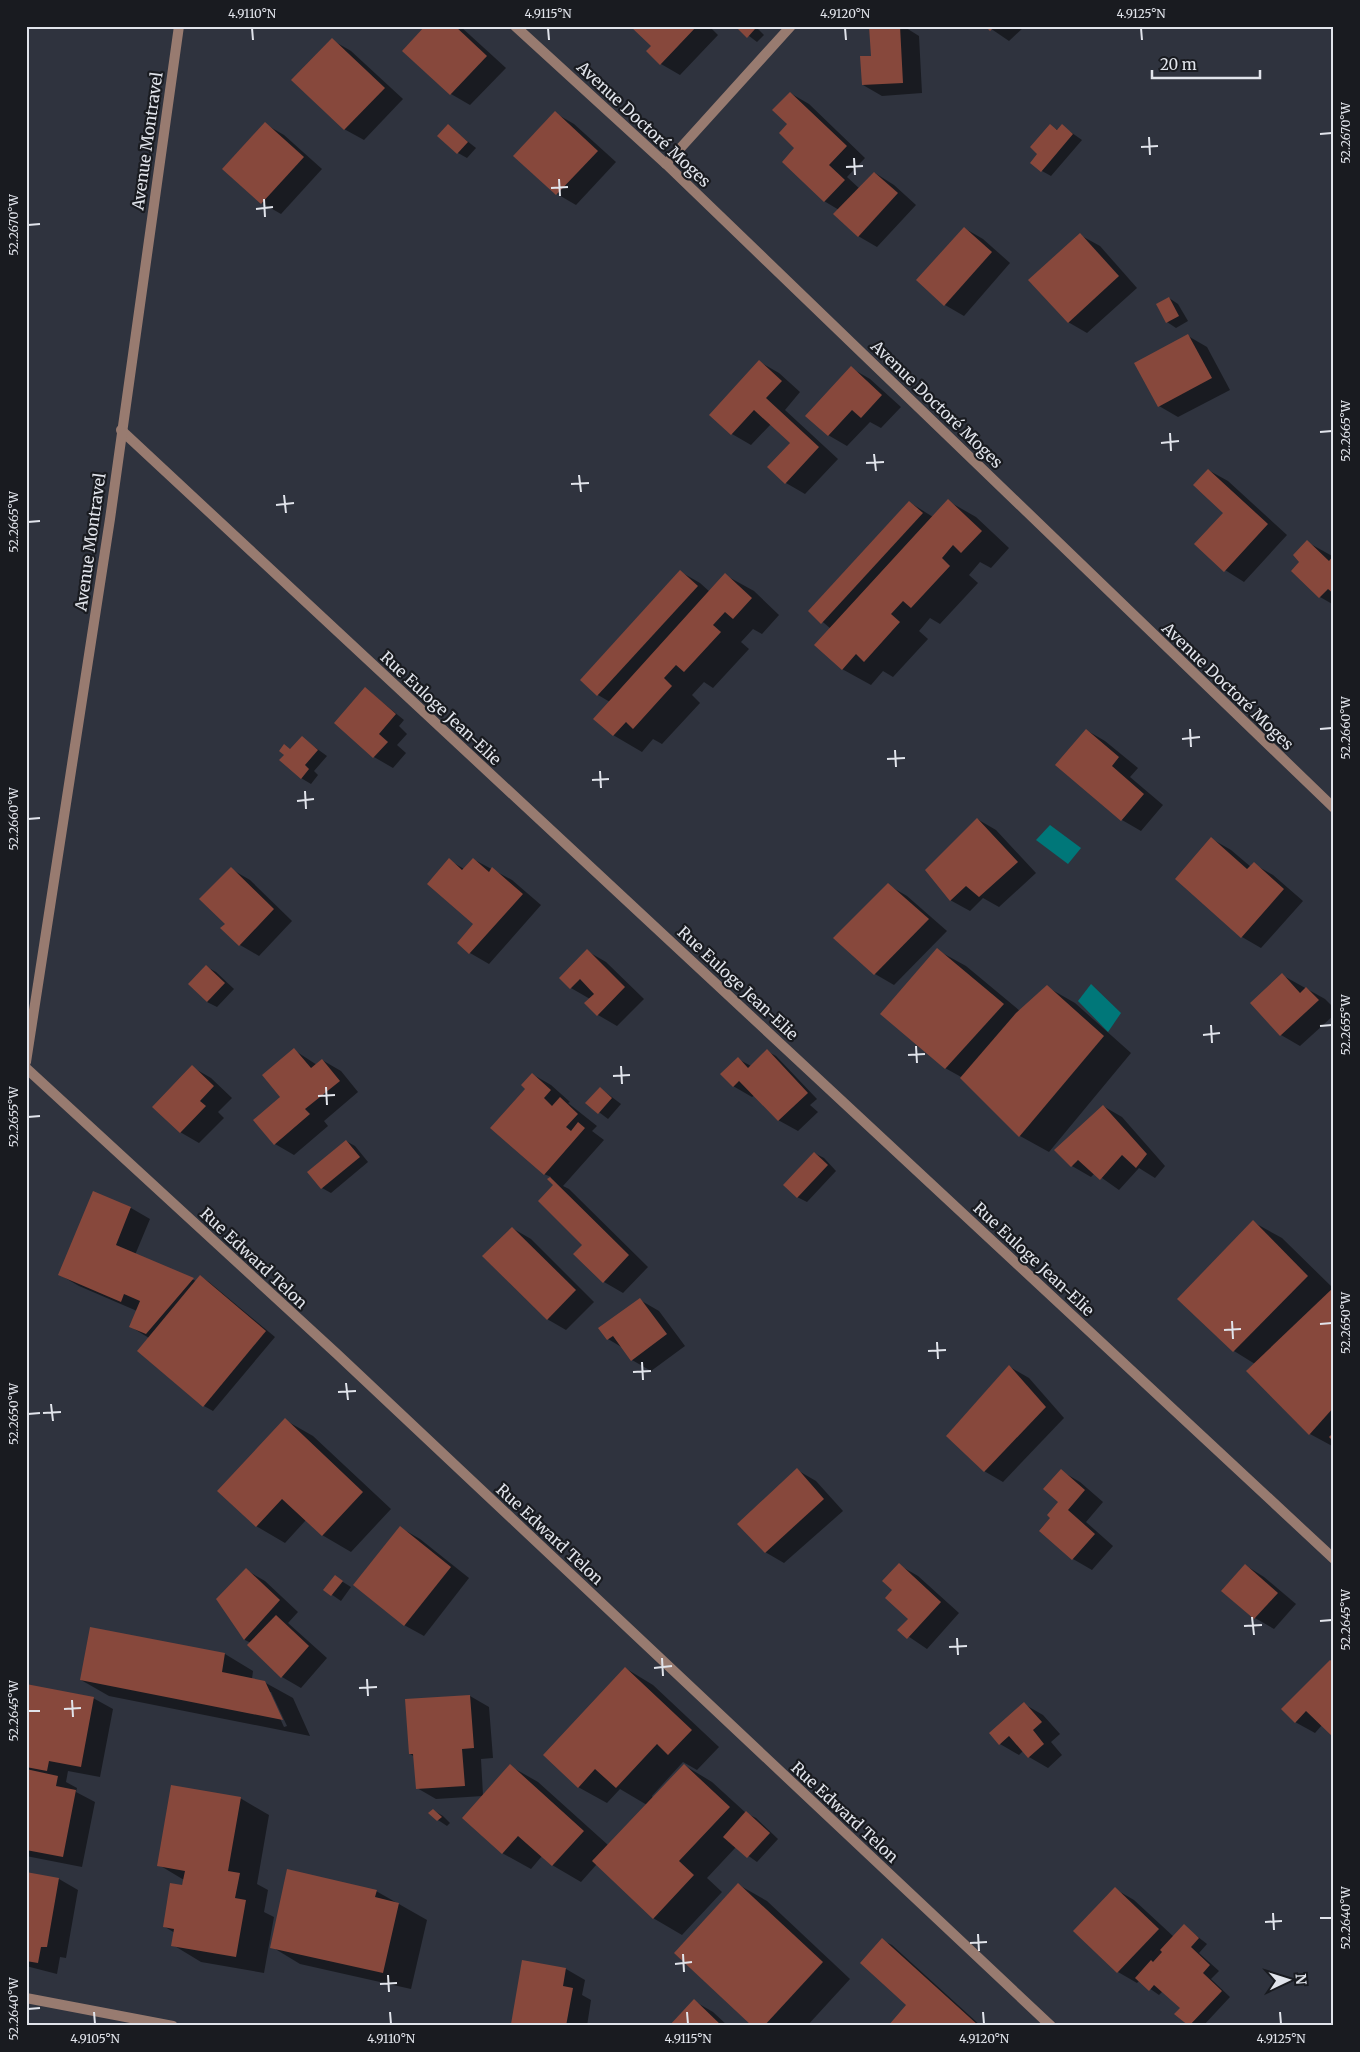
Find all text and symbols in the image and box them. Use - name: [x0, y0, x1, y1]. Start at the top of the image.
- text: 4.9110°N: [228, 6, 277, 21]
- text: 4.9115°N: [524, 6, 572, 21]
- text: 4.9120°N: [820, 6, 871, 21]
- text: 4.9125°N: [1116, 6, 1166, 21]
- scale bar: [1152, 48, 1260, 80]
- text: 20 m: [1160, 55, 1197, 74]
- street label: Avenue Doctoré Moges: [572, 56, 715, 191]
- street label: Avenue Montravel: [127, 71, 167, 212]
- text: 52.2670°W: [1338, 101, 1353, 164]
- text: 52.2670°W: [6, 193, 21, 256]
- street label: Avenue Doctoré Moges: [866, 335, 1007, 472]
- text: 52.2665°W: [1338, 399, 1353, 462]
- street label: Avenue Montravel: [70, 472, 110, 613]
- text: 52.2665°W: [6, 490, 21, 553]
- street label: Avenue Doctoré Moges: [1157, 617, 1298, 754]
- street label: Rue Euloge Jean-Elie: [376, 647, 506, 769]
- text: 52.2660°W: [1338, 695, 1353, 760]
- text: 52.2660°W: [6, 786, 21, 851]
- street label: Rue Euloge Jean-Elie: [673, 922, 803, 1044]
- text: 52.2655°W: [1338, 994, 1353, 1055]
- text: 52.2655°W: [6, 1086, 21, 1147]
- street label: Rue Euloge Jean-Elie: [969, 1198, 1099, 1320]
- street label: Rue Edward Telon: [196, 1203, 312, 1313]
- text: 52.2650°W: [1338, 1291, 1353, 1354]
- text: 52.2650°W: [6, 1382, 21, 1445]
- street label: Rue Edward Telon: [492, 1479, 608, 1589]
- text: 52.2645°W: [1338, 1588, 1353, 1651]
- text: 52.2645°W: [6, 1679, 21, 1742]
- street label: Rue Edward Telon: [787, 1757, 903, 1867]
- text: 52.2640°W: [1338, 1885, 1353, 1950]
- north arrow: [1262, 1954, 1312, 2004]
- text: N: [1292, 1973, 1310, 1985]
- text: 52.2640°W: [6, 1976, 21, 2041]
- text: 4.9105°N: [70, 2031, 120, 2046]
- text: 4.9110°N: [367, 2031, 416, 2046]
- text: 4.9115°N: [664, 2031, 712, 2046]
- text: 4.9120°N: [959, 2031, 1010, 2046]
- text: 4.9125°N: [1256, 2031, 1306, 2046]

